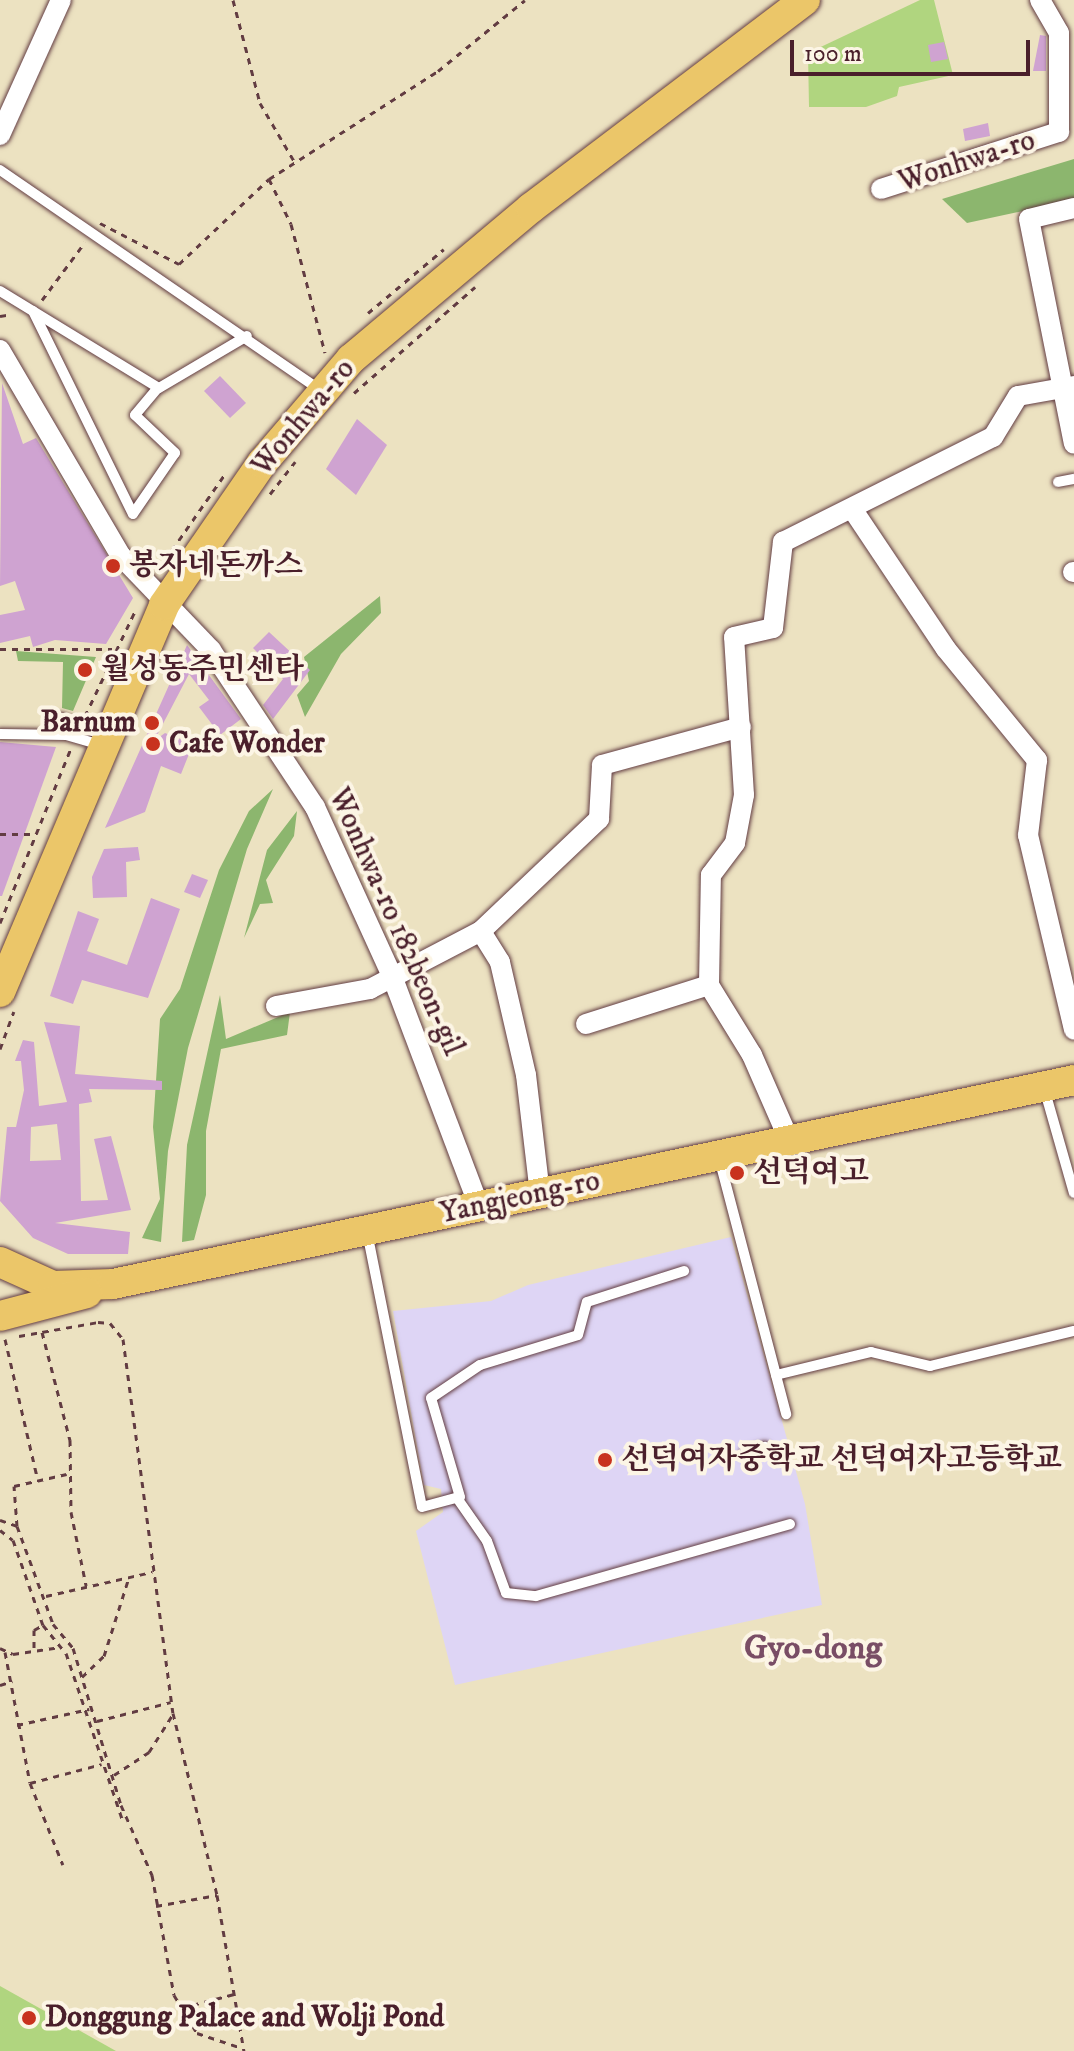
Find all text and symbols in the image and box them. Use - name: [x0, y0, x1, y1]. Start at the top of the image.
- scale bar: [794, 24, 1034, 74]
- text: 100 m: [804, 39, 862, 69]
- street label: Wonhwa-ro: [894, 123, 1040, 201]
- street label: Wonhwa-ro: [245, 352, 363, 484]
- place label: 봉자네돈까스: [129, 548, 303, 584]
- marker: 봉자네돈까스: [104, 557, 122, 575]
- place label: 월성동주민센타: [101, 652, 304, 688]
- marker: 월성동주민센타: [76, 661, 94, 679]
- place label: Barnum: [41, 705, 136, 741]
- marker: Barnum: [143, 714, 161, 732]
- place label: Cafe Wonder: [169, 726, 325, 762]
- marker: Cafe Wonder: [144, 735, 162, 753]
- street label: Wonhwa-ro 182beon-gil: [320, 783, 470, 1061]
- place label: 선덕여고: [753, 1155, 869, 1191]
- street label: Yangjeong-ro: [437, 1164, 603, 1232]
- marker: 선덕여고: [728, 1164, 746, 1182]
- place label: 선덕여자중학교 선덕여자고등학교: [621, 1442, 1062, 1478]
- marker: 선덕여자중학교 선덕여자고등학교: [596, 1451, 614, 1469]
- district label: Gyo-dong: [744, 1629, 882, 1669]
- place label: Donggung Palace and Wolji Pond: [45, 2000, 444, 2036]
- marker: Donggung Palace and Wolji Pond: [20, 2009, 38, 2027]

